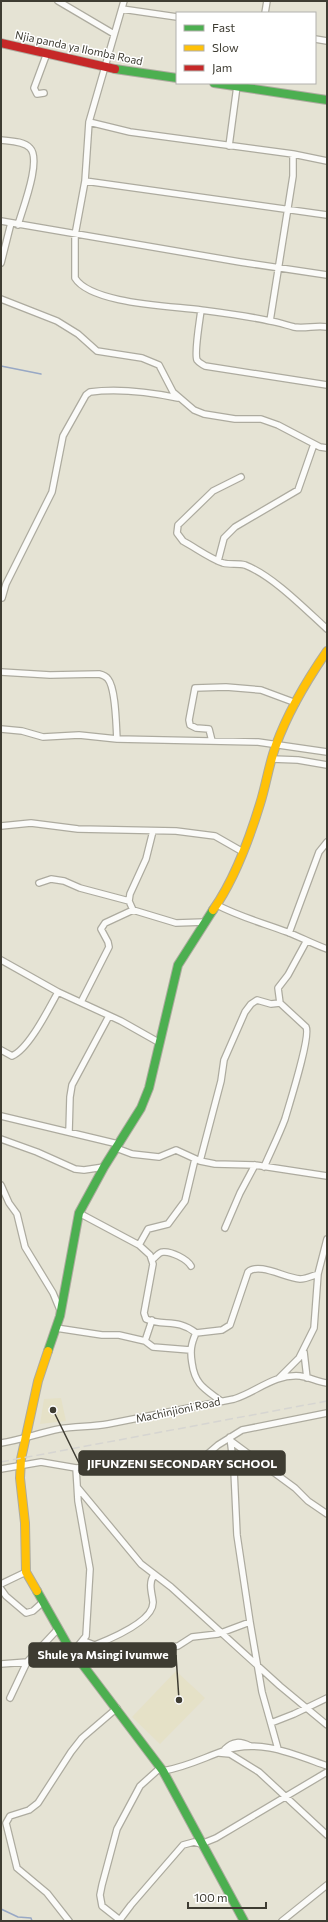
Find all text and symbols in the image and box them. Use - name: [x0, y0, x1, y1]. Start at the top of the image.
- legend: [176, 12, 316, 84]
- text: Fast: [212, 20, 235, 34]
- street label: Njia panda ya Ilomba Road: [14, 28, 144, 67]
- text: Slow: [212, 40, 239, 54]
- text: Jam: [212, 60, 232, 75]
- street label: Machinjioni Road: [134, 1394, 221, 1425]
- callout: JIFUNZENI SECONDARY SCHOOL: [79, 1451, 285, 1475]
- text: JIFUNZENI SECONDARY SCHOOL: [87, 1456, 277, 1471]
- callout: Shule ya Msingi Ivumwe: [29, 1643, 176, 1667]
- text: Shule ya Msingi Ivumwe: [37, 1647, 169, 1661]
- scale bar: [188, 1884, 266, 1910]
- text: 100 m: [194, 1890, 228, 1904]

